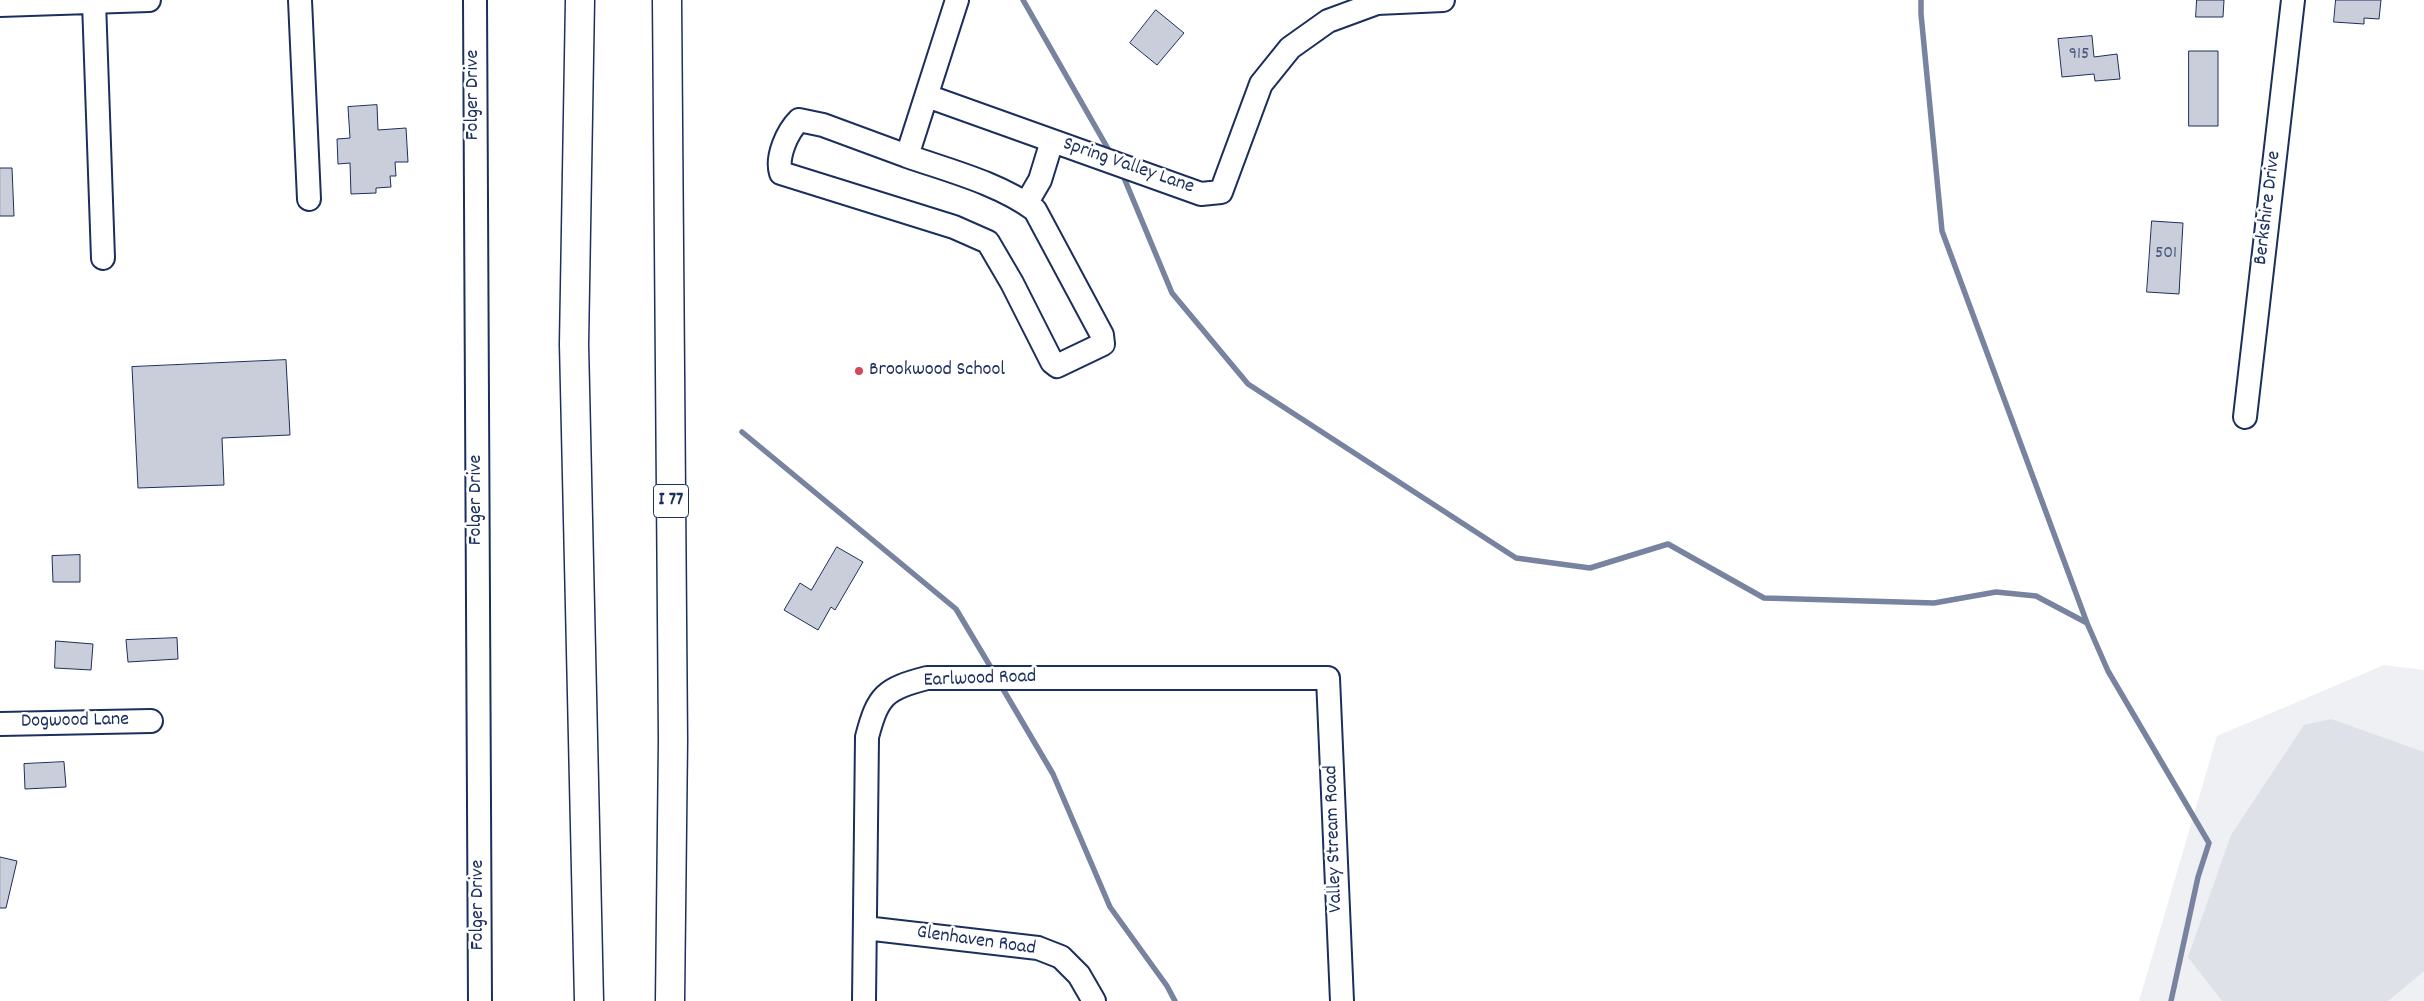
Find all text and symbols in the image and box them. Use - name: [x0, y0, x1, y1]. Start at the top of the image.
- house number: 915: [2069, 45, 2089, 67]
- street label: Folger Drive: [462, 50, 486, 140]
- street label: Spring Valley Lane: [1059, 133, 1197, 201]
- street label: Berkshire Drive: [2250, 150, 2288, 266]
- house number: 501: [2155, 244, 2177, 266]
- place label: Brookwood School: [869, 359, 1005, 383]
- marker: Brookwood School: [853, 365, 865, 377]
- street label: Folger Drive: [465, 455, 489, 545]
- road number: I 77: [654, 484, 688, 518]
- street label: Earlwood Road: [923, 666, 1037, 694]
- street label: Dogwood Lane: [21, 709, 129, 735]
- street label: Valley Stream Road: [1320, 765, 1350, 913]
- street label: Folger Drive: [467, 860, 491, 950]
- street label: Glenhaven Road: [915, 922, 1037, 962]

